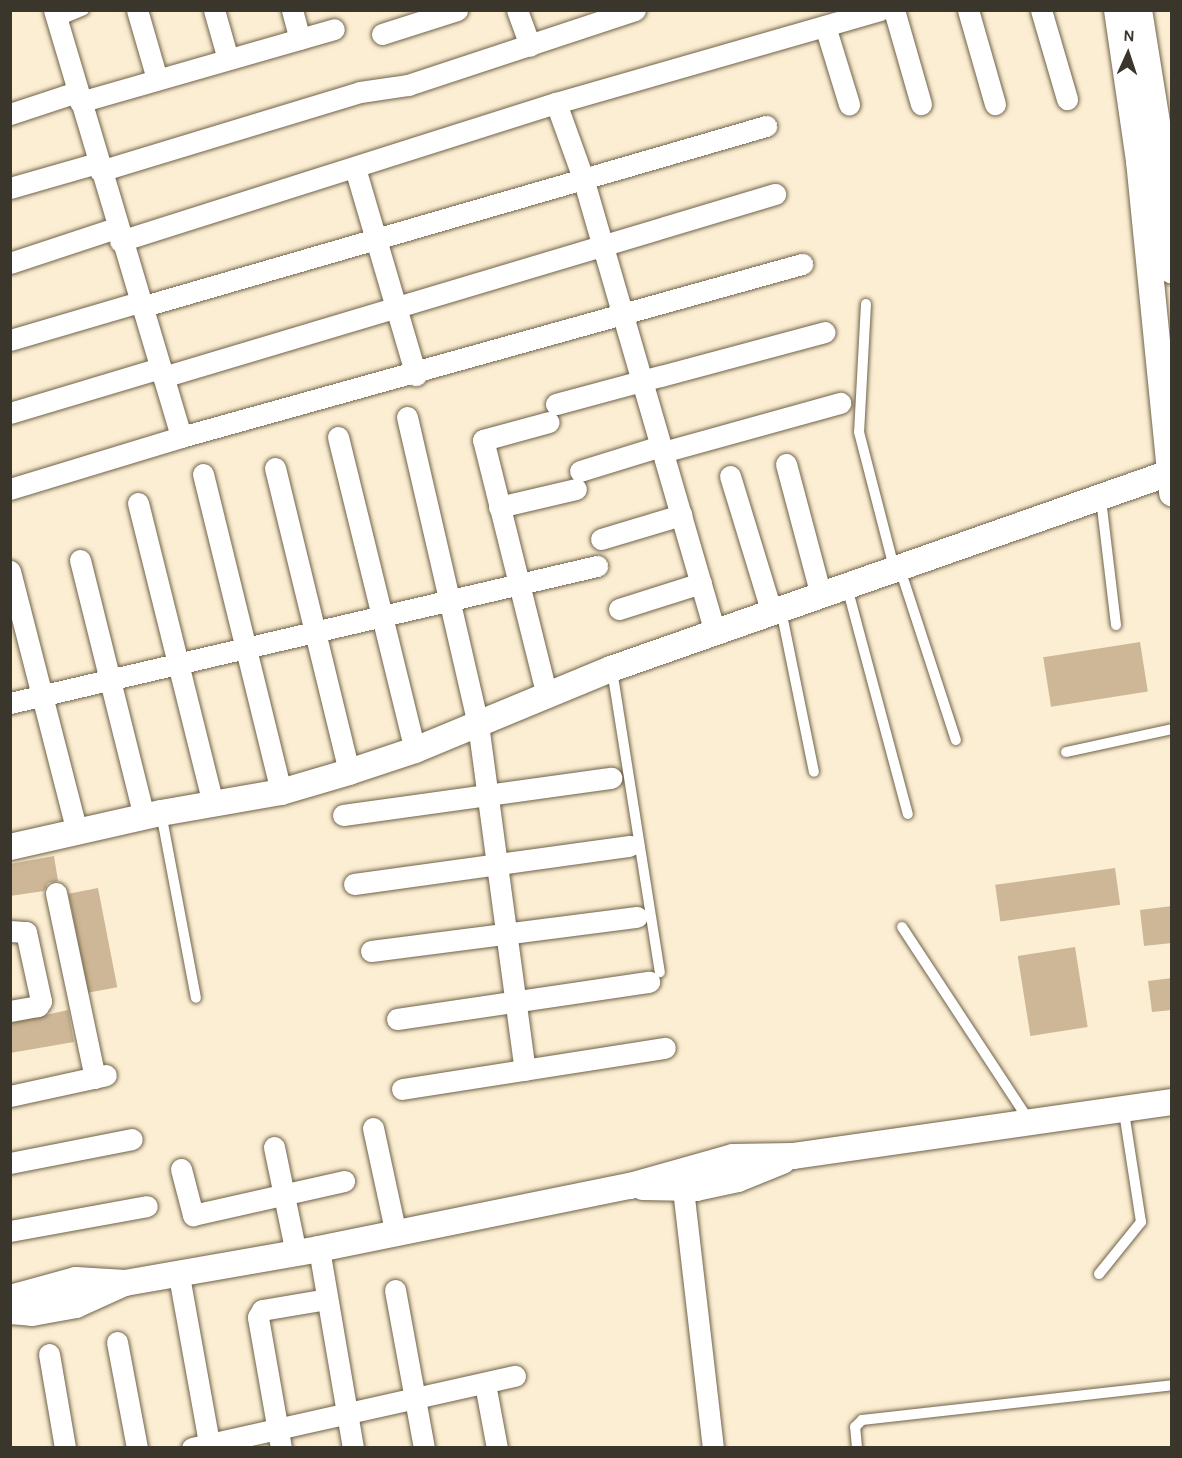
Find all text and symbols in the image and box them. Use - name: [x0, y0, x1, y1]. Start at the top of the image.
- north arrow: [1098, 24, 1158, 84]
- text: N: [1123, 26, 1135, 45]

